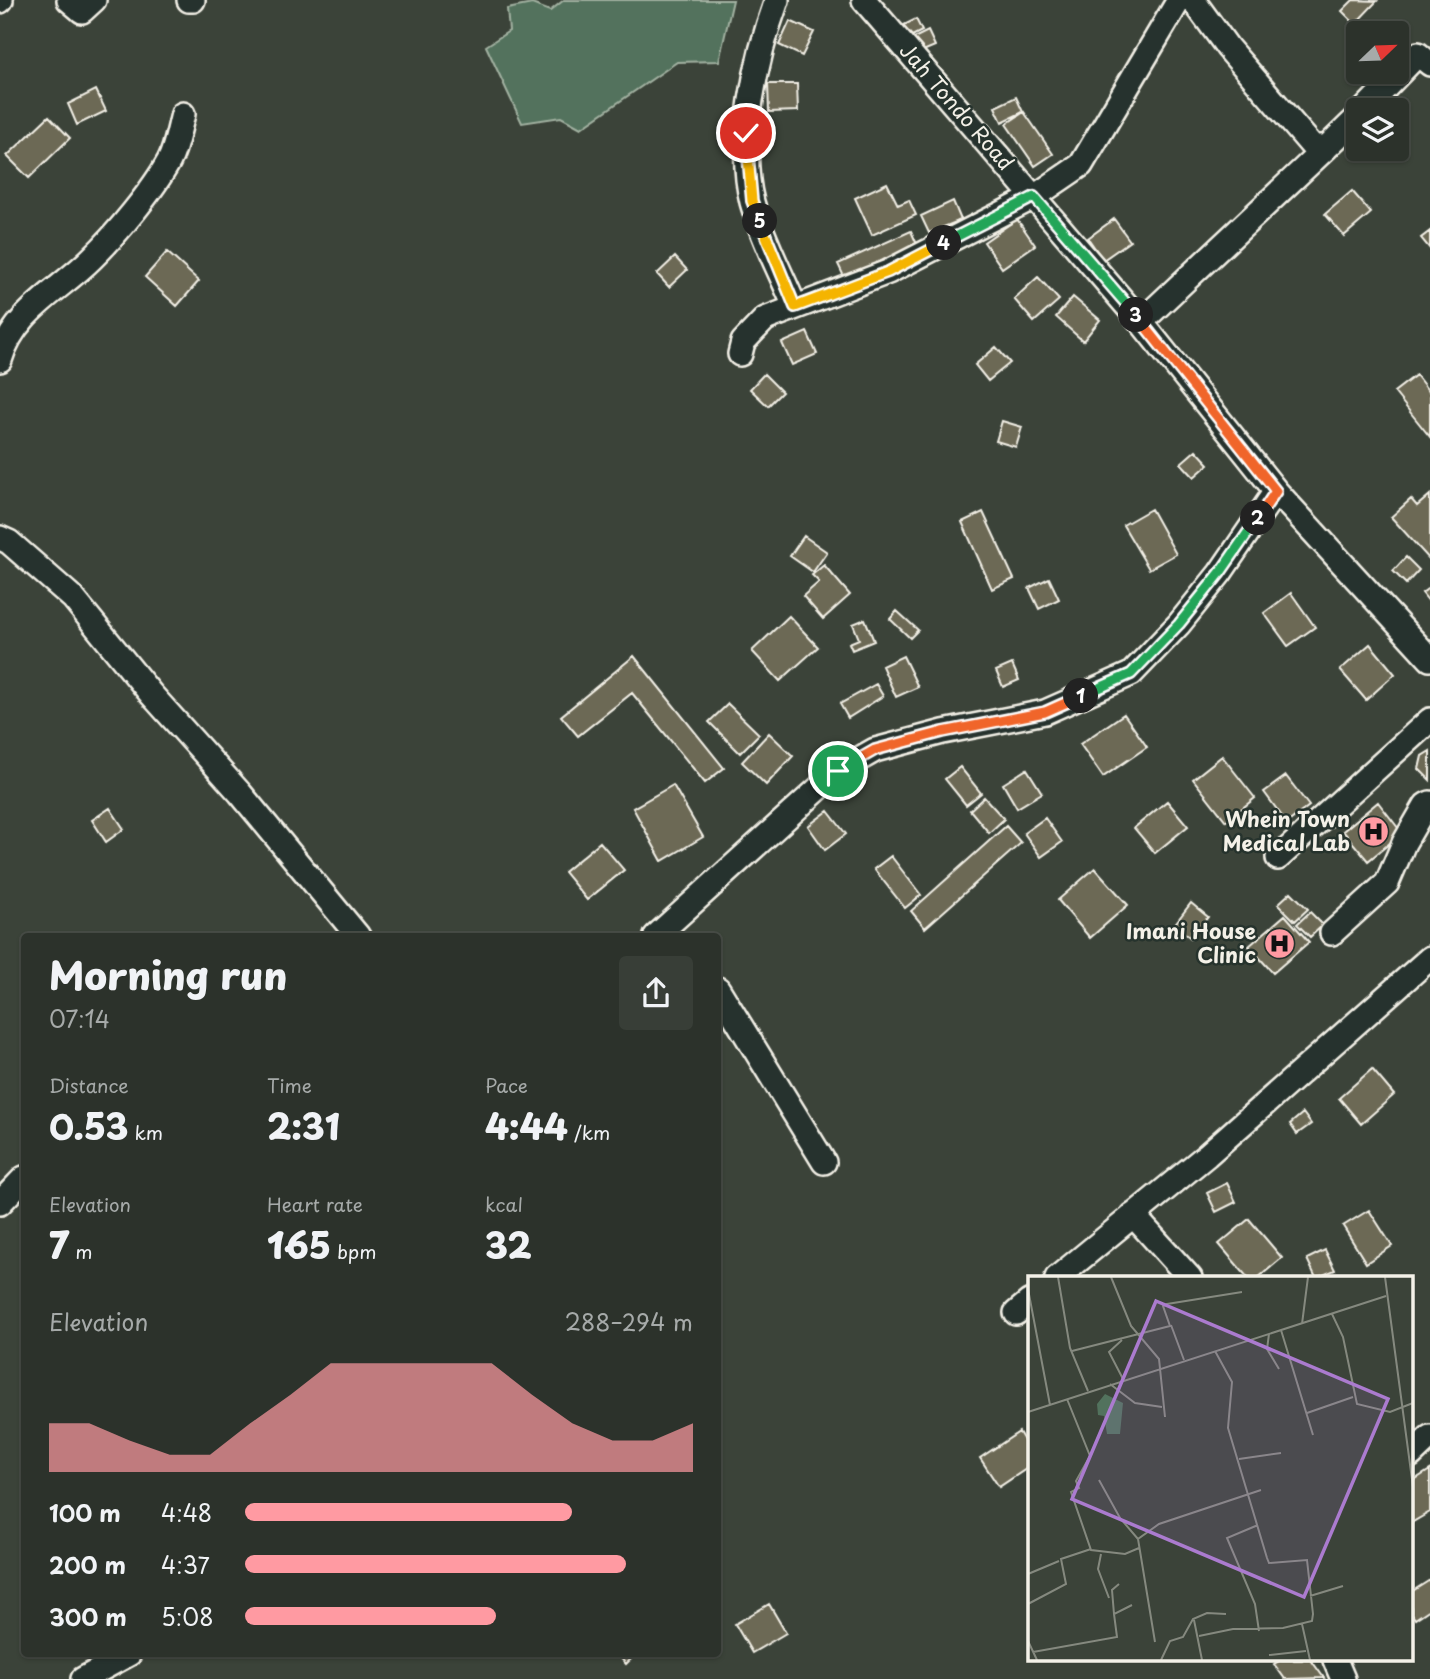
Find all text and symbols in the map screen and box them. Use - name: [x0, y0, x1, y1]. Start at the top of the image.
- north arrow: [1346, 21, 1409, 84]
- map controls: [1346, 21, 1409, 161]
- street label: Jah Tondo Road: [893, 35, 1022, 177]
- button: layers: [1346, 98, 1409, 161]
- pin: [716, 103, 776, 163]
- icon: check: [727, 114, 765, 152]
- pin: 5: [742, 204, 778, 238]
- text: 5: [753, 206, 766, 234]
- pin: 4: [926, 226, 962, 260]
- text: 4: [937, 228, 950, 256]
- pin: 3: [1118, 298, 1154, 332]
- text: 3: [1129, 300, 1142, 328]
- pin: 2: [1240, 500, 1276, 536]
- text: 2: [1251, 503, 1264, 531]
- pin: 1: [1064, 678, 1098, 714]
- text: 1: [1076, 681, 1085, 709]
- pin: [808, 741, 868, 801]
- icon: arrive: [819, 752, 857, 790]
- place label: Whein Town Medical Lab: [1223, 802, 1350, 858]
- hospital icon: Whein Town Medical Lab: [1356, 815, 1390, 849]
- place label: Imani House Clinic: [1126, 914, 1256, 970]
- hospital icon: Imani House Clinic: [1262, 927, 1296, 961]
- text: Morning run: [49, 946, 287, 1003]
- button: share: [619, 956, 693, 1030]
- text: 07:14: [49, 1001, 110, 1036]
- text: Distance: [49, 1071, 129, 1099]
- text: Time: [267, 1071, 312, 1099]
- text: Pace: [485, 1071, 528, 1099]
- text: 0.53: [49, 1099, 128, 1152]
- text: 2:31: [267, 1099, 340, 1152]
- text: 4:44: [485, 1099, 568, 1152]
- text: km: [128, 1118, 163, 1146]
- text: /km: [568, 1118, 610, 1146]
- text: Elevation: [49, 1190, 131, 1218]
- text: Heart rate: [267, 1190, 363, 1218]
- text: kcal: [485, 1190, 523, 1218]
- text: 7: [49, 1218, 69, 1271]
- text: 165: [267, 1218, 331, 1271]
- text: 32: [485, 1218, 532, 1271]
- text: m: [69, 1237, 93, 1265]
- text: bpm: [331, 1237, 377, 1265]
- inset map: [1028, 1276, 1412, 1662]
- text: Elevation: [49, 1304, 148, 1339]
- text: 288–294 m: [565, 1304, 693, 1339]
- text: 100 m: [49, 1495, 121, 1530]
- text: 4:48: [161, 1495, 212, 1530]
- text: 200 m: [49, 1547, 126, 1582]
- text: 4:37: [161, 1547, 210, 1582]
- text: 300 m: [49, 1599, 127, 1634]
- text: 5:08: [161, 1599, 214, 1634]

